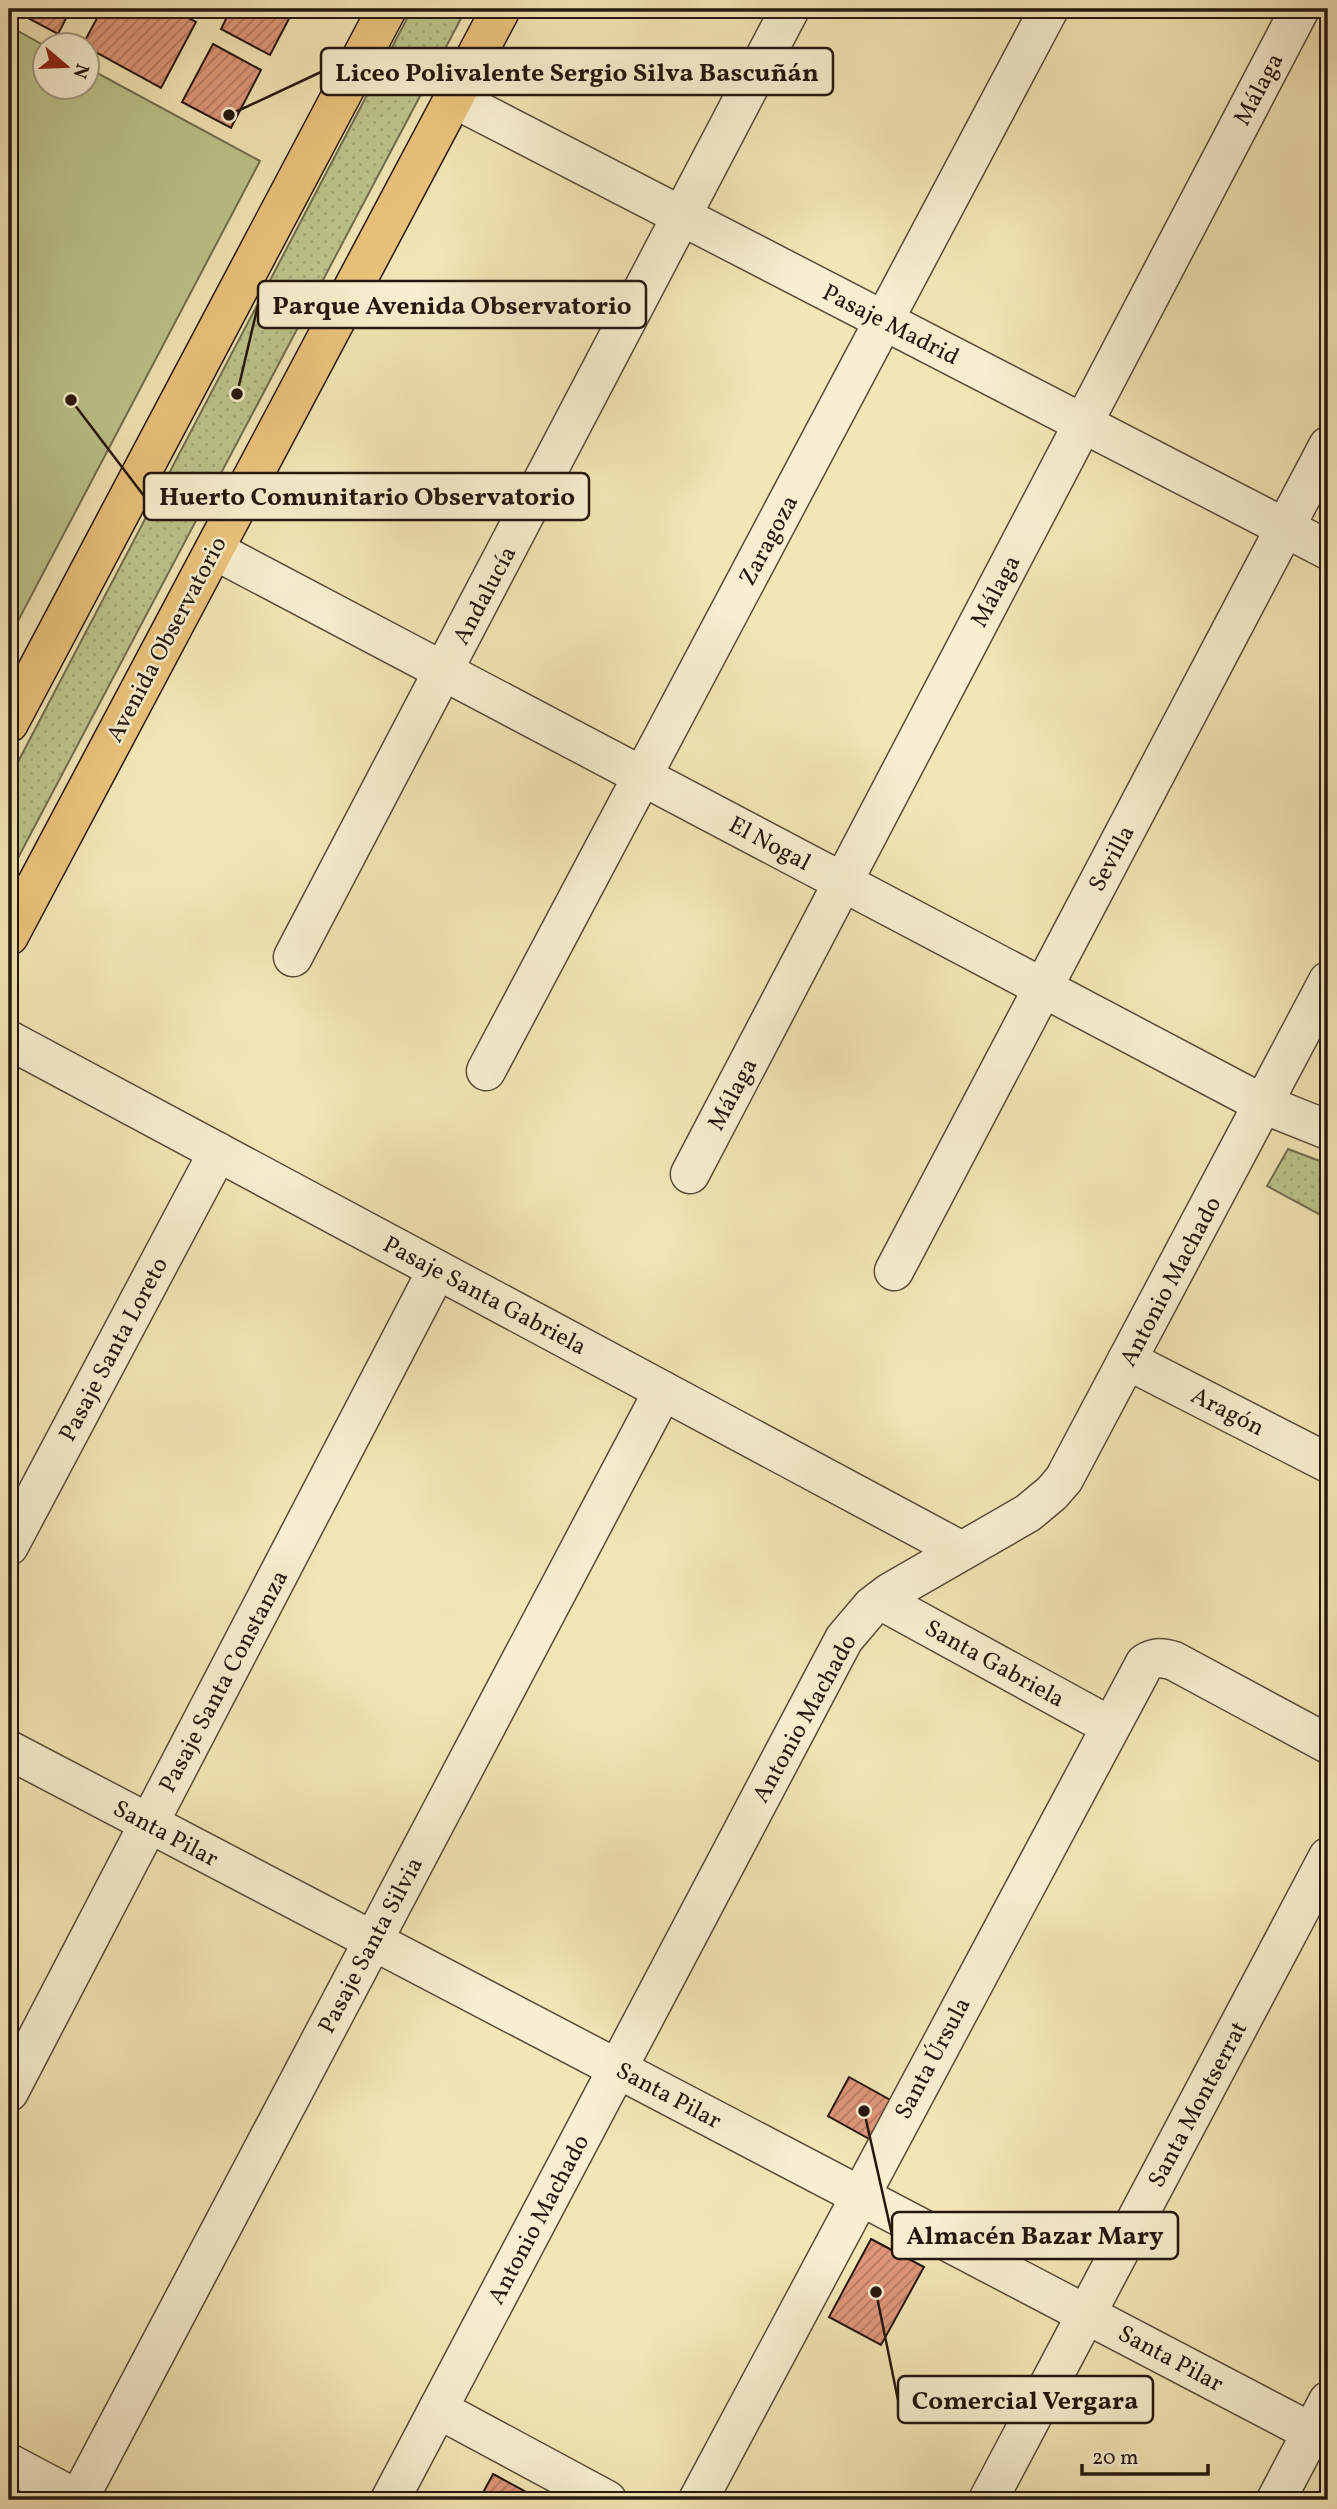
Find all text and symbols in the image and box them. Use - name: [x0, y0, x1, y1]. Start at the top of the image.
- north arrow: [32, 32, 102, 102]
- callout: Liceo Polivalente Sergio Silva Bascuñán: [321, 48, 833, 95]
- street label: Málaga: [1227, 48, 1293, 132]
- text: Liceo Polivalente Sergio Silva Bascuñán: [335, 56, 819, 92]
- text: N: [66, 60, 95, 82]
- street label: Pasaje Madrid: [816, 277, 965, 375]
- callout: Parque Avenida Observatorio: [258, 281, 646, 328]
- text: Parque Avenida Observatorio: [272, 289, 632, 325]
- callout: Huerto Comunitario Observatorio: [144, 473, 589, 520]
- text: Huerto Comunitario Observatorio: [159, 480, 575, 516]
- street label: Zaragoza: [732, 490, 808, 592]
- street label: Avenida Observatorio: [99, 531, 236, 749]
- street label: Andalucía: [446, 541, 526, 651]
- street label: Málaga: [964, 550, 1030, 634]
- street label: El Nogal: [722, 809, 816, 881]
- street label: Sevilla: [1081, 820, 1144, 898]
- street label: Málaga: [701, 1053, 767, 1137]
- street label: Antonio Machado: [1113, 1191, 1231, 1373]
- street label: Pasaje Santa Gabriela: [376, 1229, 592, 1365]
- street label: Pasaje Santa Loreto: [52, 1252, 178, 1448]
- street label: Aragón: [1185, 1380, 1270, 1446]
- street label: Pasaje Santa Constanza: [152, 1565, 298, 1799]
- street label: Santa Gabriela: [918, 1612, 1070, 1717]
- street label: Antonio Machado: [745, 1628, 866, 1810]
- street label: Santa Pilar: [106, 1793, 224, 1877]
- street label: Pasaje Santa Silvia: [311, 1852, 433, 2040]
- street label: Santa Úrsula: [887, 1992, 980, 2126]
- street label: Santa Montserrat: [1141, 2016, 1257, 2194]
- street label: Santa Pilar: [609, 2055, 727, 2139]
- street label: Antonio Machado: [481, 2129, 599, 2311]
- callout: Almacén Bazar Mary: [892, 2212, 1178, 2259]
- text: Almacén Bazar Mary: [906, 2219, 1164, 2255]
- street label: Santa Pilar: [1111, 2318, 1229, 2402]
- callout: Comercial Vergara: [898, 2376, 1153, 2423]
- text: Comercial Vergara: [912, 2384, 1138, 2420]
- scale bar: [1082, 2432, 1208, 2476]
- text: 20 m: [1092, 2444, 1138, 2473]

